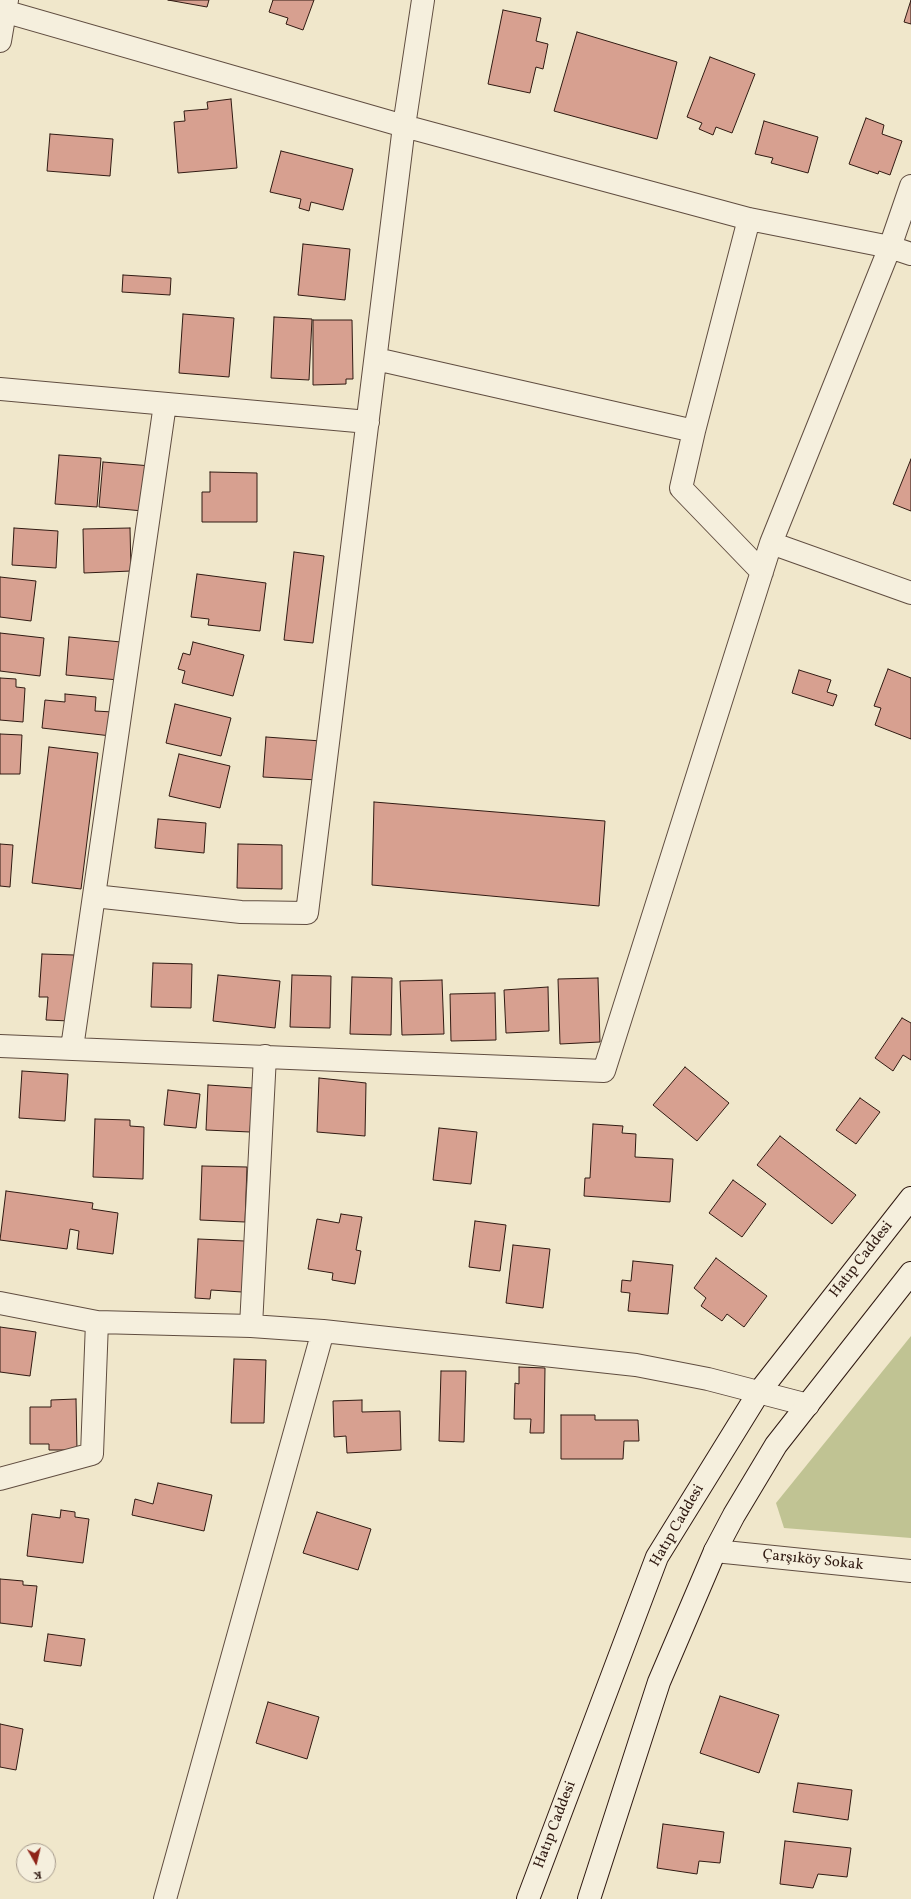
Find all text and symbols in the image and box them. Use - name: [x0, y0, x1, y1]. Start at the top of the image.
- street label: Hatıp Caddesi: [827, 1218, 897, 1302]
- street label: Hatıp Caddesi: [647, 1482, 709, 1570]
- street label: Çarşıköy Sokak: [762, 1547, 864, 1575]
- street label: Hatıp Caddesi: [531, 1779, 581, 1871]
- north arrow: [16, 1843, 56, 1883]
- text: K: [33, 1866, 43, 1882]

